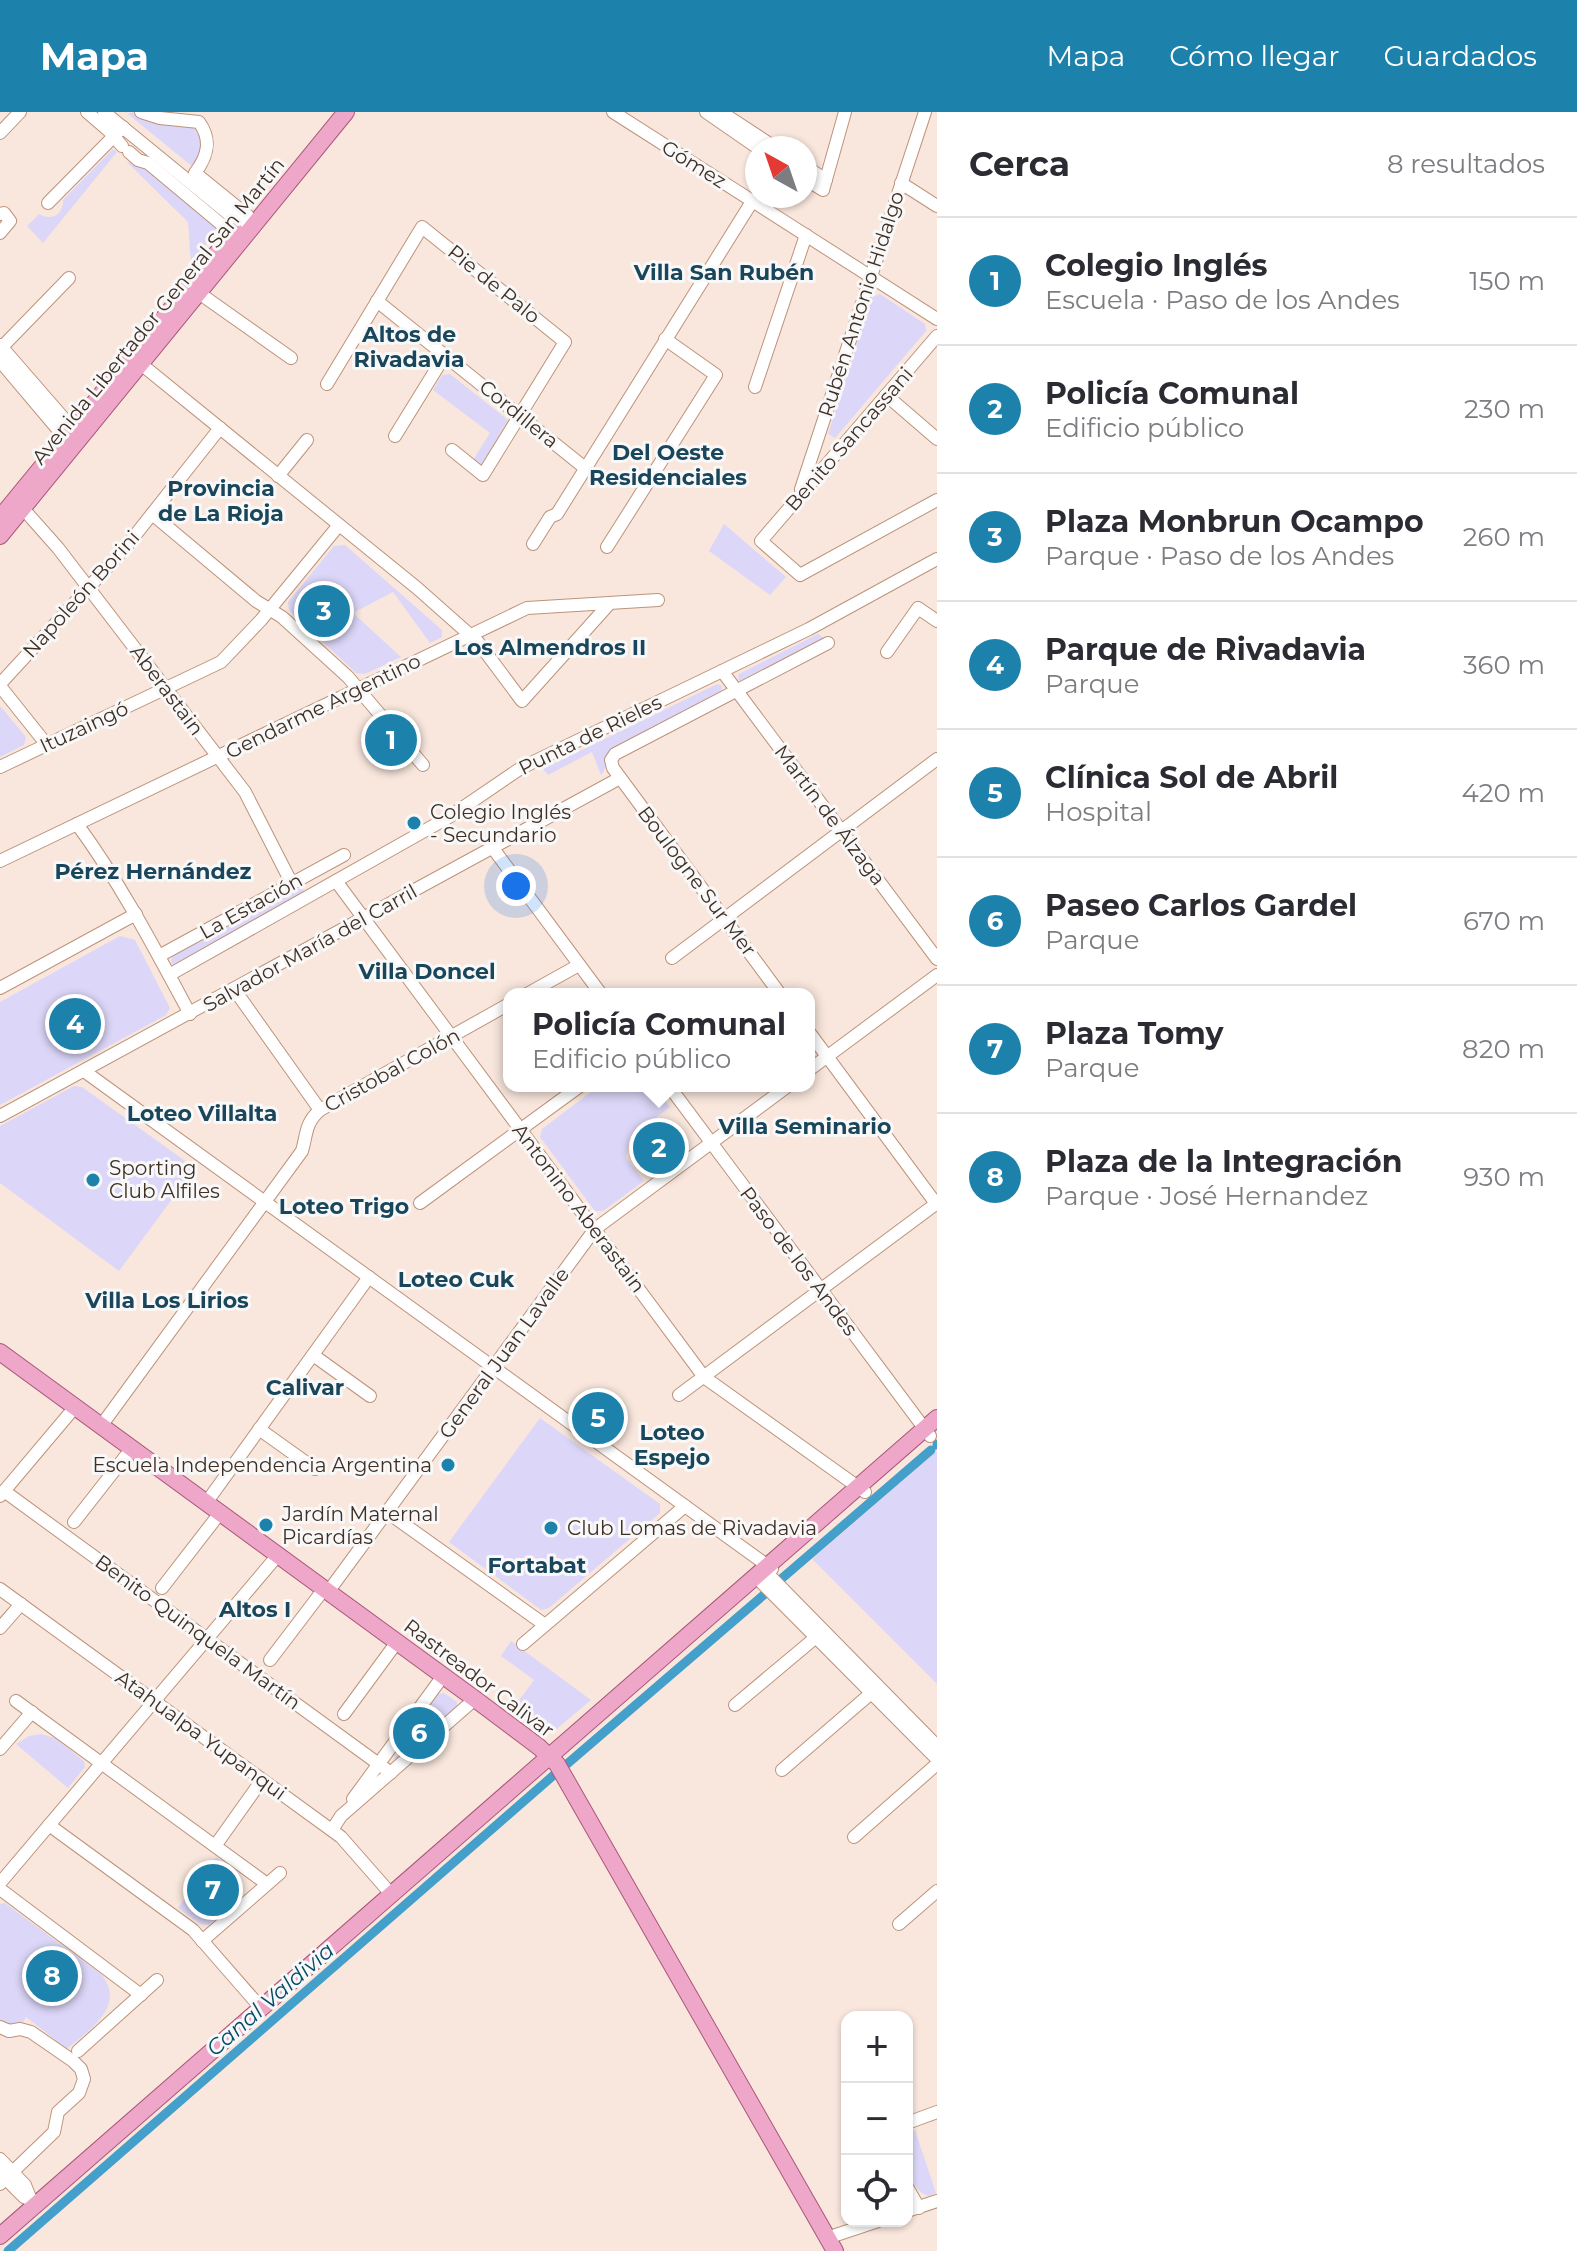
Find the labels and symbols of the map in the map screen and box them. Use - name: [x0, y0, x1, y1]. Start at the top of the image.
- street label: Gómez: [657, 135, 731, 193]
- north arrow: [745, 136, 817, 208]
- street label: Avenida Libertador General San Martín: [27, 153, 289, 469]
- street label: Rubén Antonio Hidalgo: [813, 188, 909, 420]
- street label: Pie de Palo: [443, 240, 545, 328]
- district label: Villa San Rubén: [633, 259, 814, 286]
- district label: Altos de Rivadavia: [353, 321, 465, 373]
- street label: Benito Sancassani: [780, 362, 918, 516]
- street label: Cordillera: [475, 375, 563, 453]
- district label: Del Oeste Residenciales: [589, 439, 747, 491]
- district label: Provincia de La Rioja: [158, 475, 284, 527]
- street label: Napoleón Borini: [18, 526, 144, 662]
- pin: 3: [298, 581, 350, 641]
- district label: Los Almendros II: [454, 634, 646, 661]
- street label: Aberastain: [125, 640, 209, 740]
- street label: Gendarme Argentino: [222, 648, 424, 764]
- street label: Punta de Rieles: [515, 690, 666, 780]
- street label: Ituzaingó: [36, 696, 132, 758]
- pin: 1: [365, 710, 417, 770]
- street label: Martín de Álzaga: [769, 740, 891, 890]
- place label: Colegio Inglés - Secundario: [430, 800, 571, 847]
- street label: Boulogne Sur Mer: [633, 801, 761, 961]
- marker: Colegio Inglés - Secundario: [405, 814, 423, 832]
- district label: Pérez Hernández: [54, 858, 252, 885]
- your location: [496, 866, 536, 906]
- street label: La Estación: [195, 868, 307, 944]
- street label: Salvador María del Carril: [199, 879, 421, 1017]
- district label: Villa Doncel: [357, 958, 496, 985]
- pin: 4: [49, 994, 101, 1054]
- street label: Cristobal Colón: [320, 1023, 464, 1117]
- district label: Loteo Villalta: [127, 1100, 277, 1127]
- district label: Villa Seminario: [718, 1113, 891, 1140]
- pin: 2: [633, 1118, 685, 1178]
- street label: Antonino Aberastain: [508, 1119, 650, 1297]
- place label: Sporting Club Alfiles: [109, 1156, 220, 1203]
- marker: Sporting Club Alfiles: [84, 1171, 102, 1189]
- street label: Paso de los Andes: [735, 1182, 863, 1340]
- district label: Loteo Trigo: [279, 1193, 409, 1220]
- street label: General Juan Lavalle: [434, 1263, 574, 1443]
- district label: Loteo Cuk: [398, 1266, 515, 1293]
- district label: Villa Los Lirios: [84, 1287, 249, 1314]
- district label: Calivar: [266, 1374, 344, 1401]
- pin: 5: [572, 1388, 624, 1448]
- district label: Loteo Espejo: [634, 1419, 710, 1471]
- place label: Escuela Independencia Argentina: [93, 1453, 432, 1477]
- marker: Escuela Independencia Argentina: [439, 1456, 457, 1474]
- place label: Jardín Maternal Picardías: [281, 1502, 439, 1549]
- marker: Jardín Maternal Picardías: [257, 1516, 275, 1534]
- place label: Club Lomas de Rivadavia: [567, 1516, 817, 1540]
- marker: Club Lomas de Rivadavia: [542, 1519, 560, 1537]
- street label: Benito Quinquela Martín: [91, 1549, 305, 1715]
- district label: Fortabat: [488, 1552, 587, 1579]
- district label: Altos I: [218, 1596, 291, 1623]
- street label: Rastreador Calivar: [399, 1614, 559, 1742]
- street label: Atahualpa Yupanqui: [111, 1665, 291, 1805]
- pin: 6: [393, 1703, 445, 1763]
- pin: 7: [187, 1860, 239, 1920]
- water label: Canal Valdivia: [201, 1937, 340, 2062]
- pin: 8: [26, 1946, 78, 2006]

